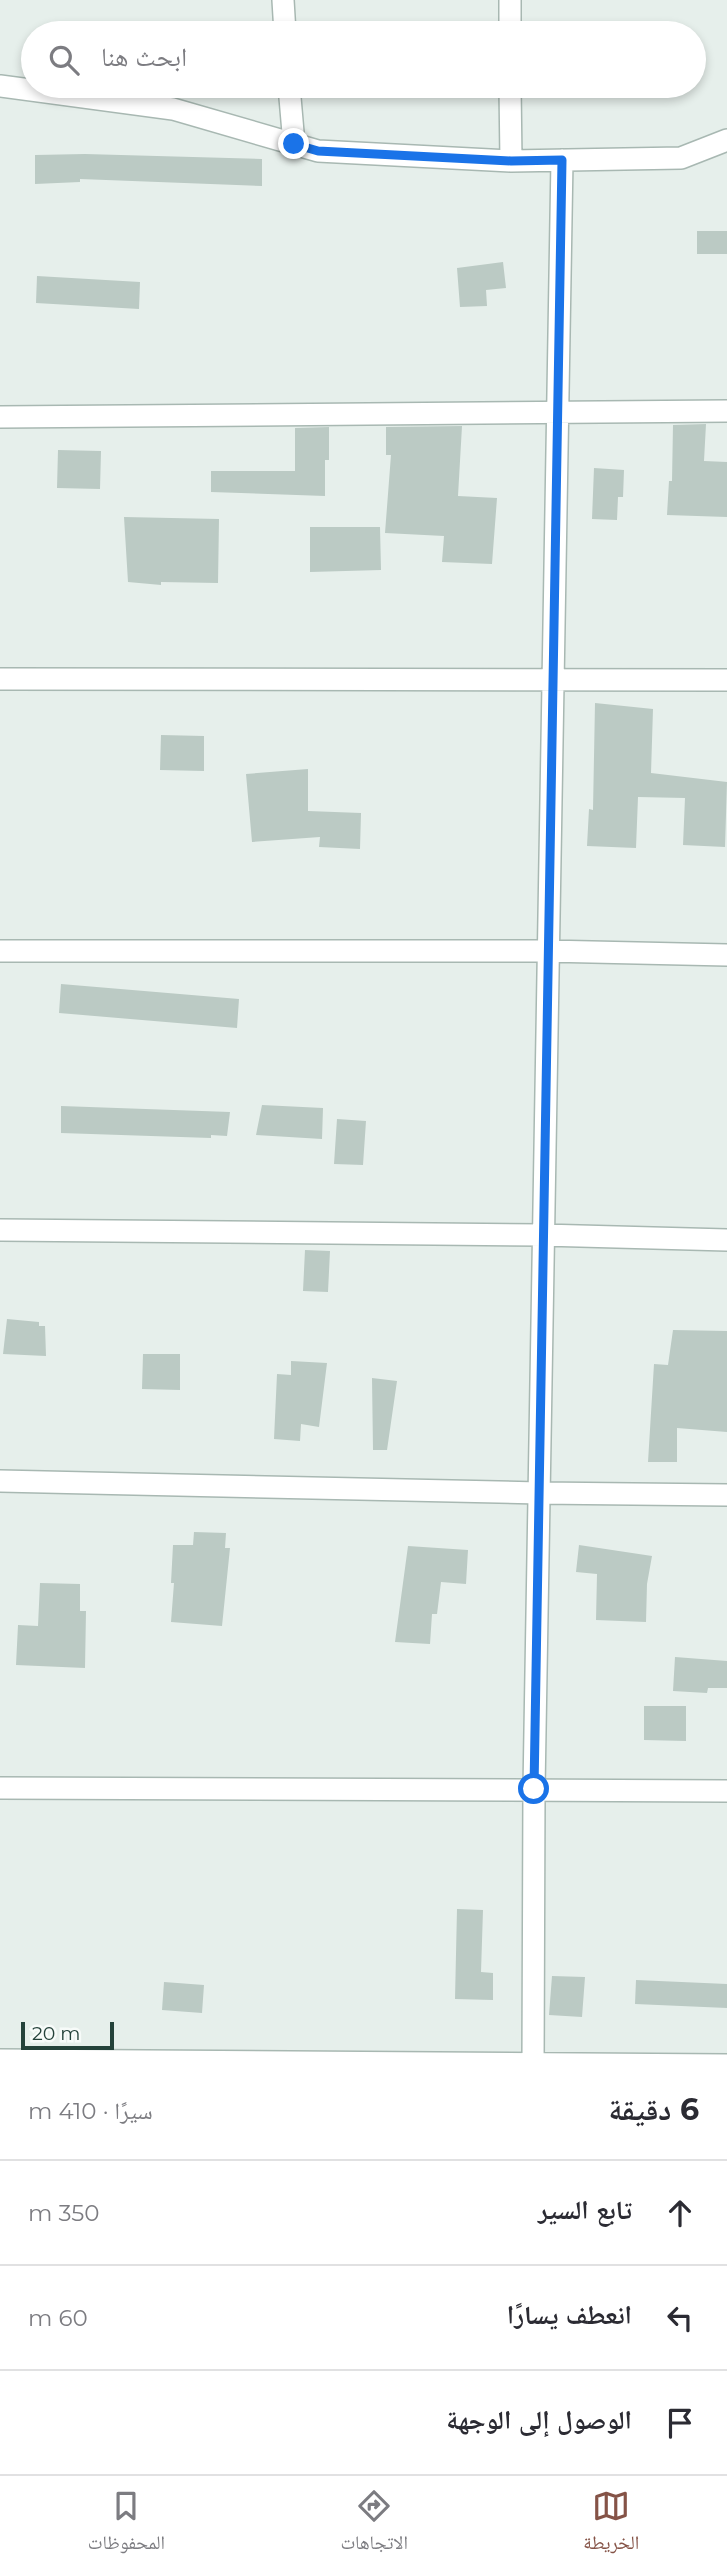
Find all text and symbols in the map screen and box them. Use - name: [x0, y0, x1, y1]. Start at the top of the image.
- search box: [21, 21, 706, 98]
- icon: search: [45, 41, 83, 79]
- text: ابحث هنا: [101, 41, 187, 73]
- route end: [278, 128, 309, 159]
- route start: [518, 1773, 549, 1804]
- scale bar: [21, 2019, 114, 2051]
- text: 20 m: [32, 2022, 80, 2045]
- text: 6 دقيقة: [608, 2091, 699, 2128]
- text: سيرًا · 410 m: [28, 2097, 153, 2125]
- text: تابع السير: [538, 2194, 632, 2226]
- icon: ahead: [661, 2194, 699, 2232]
- text: 350 m: [28, 2199, 99, 2227]
- text: انعطف يسارًا: [507, 2299, 632, 2331]
- icon: left: [661, 2299, 699, 2337]
- text: 60 m: [28, 2304, 88, 2332]
- text: الوصول إلى الوجهة: [446, 2404, 632, 2436]
- icon: arrive: [661, 2404, 699, 2442]
- tab: المحفوظات: [88, 2487, 165, 2561]
- tab: الاتجاهات: [340, 2487, 408, 2561]
- tab: الخريطة: [583, 2487, 639, 2561]

